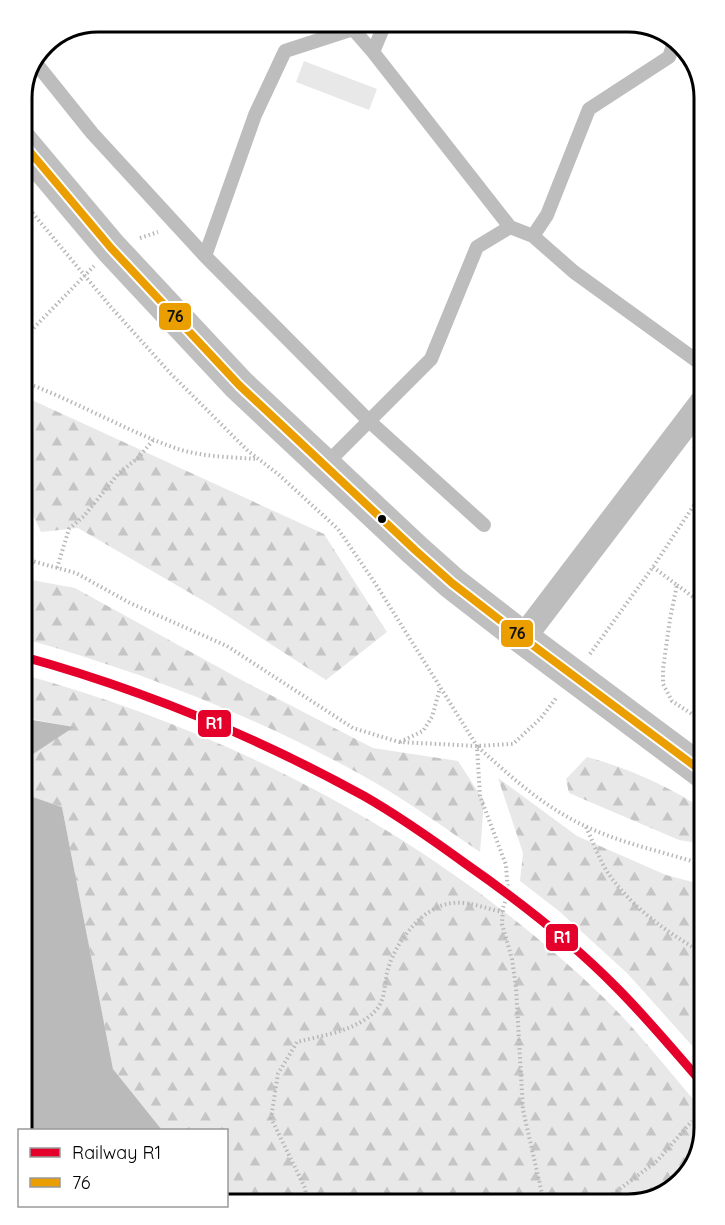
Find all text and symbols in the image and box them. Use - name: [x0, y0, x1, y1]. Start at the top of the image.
- line badge: 76: [158, 302, 192, 331]
- text: 76: [166, 306, 184, 326]
- unlabelled marker: [376, 513, 388, 525]
- line badge: 76: [500, 619, 534, 648]
- text: 76: [508, 623, 526, 643]
- line badge: R1: [197, 709, 232, 738]
- text: R1: [205, 713, 223, 733]
- line badge: R1: [545, 923, 579, 952]
- text: R1: [553, 927, 571, 947]
- legend: [18, 1129, 228, 1207]
- text: Railway R1: [72, 1141, 161, 1164]
- text: 76: [72, 1171, 91, 1194]

